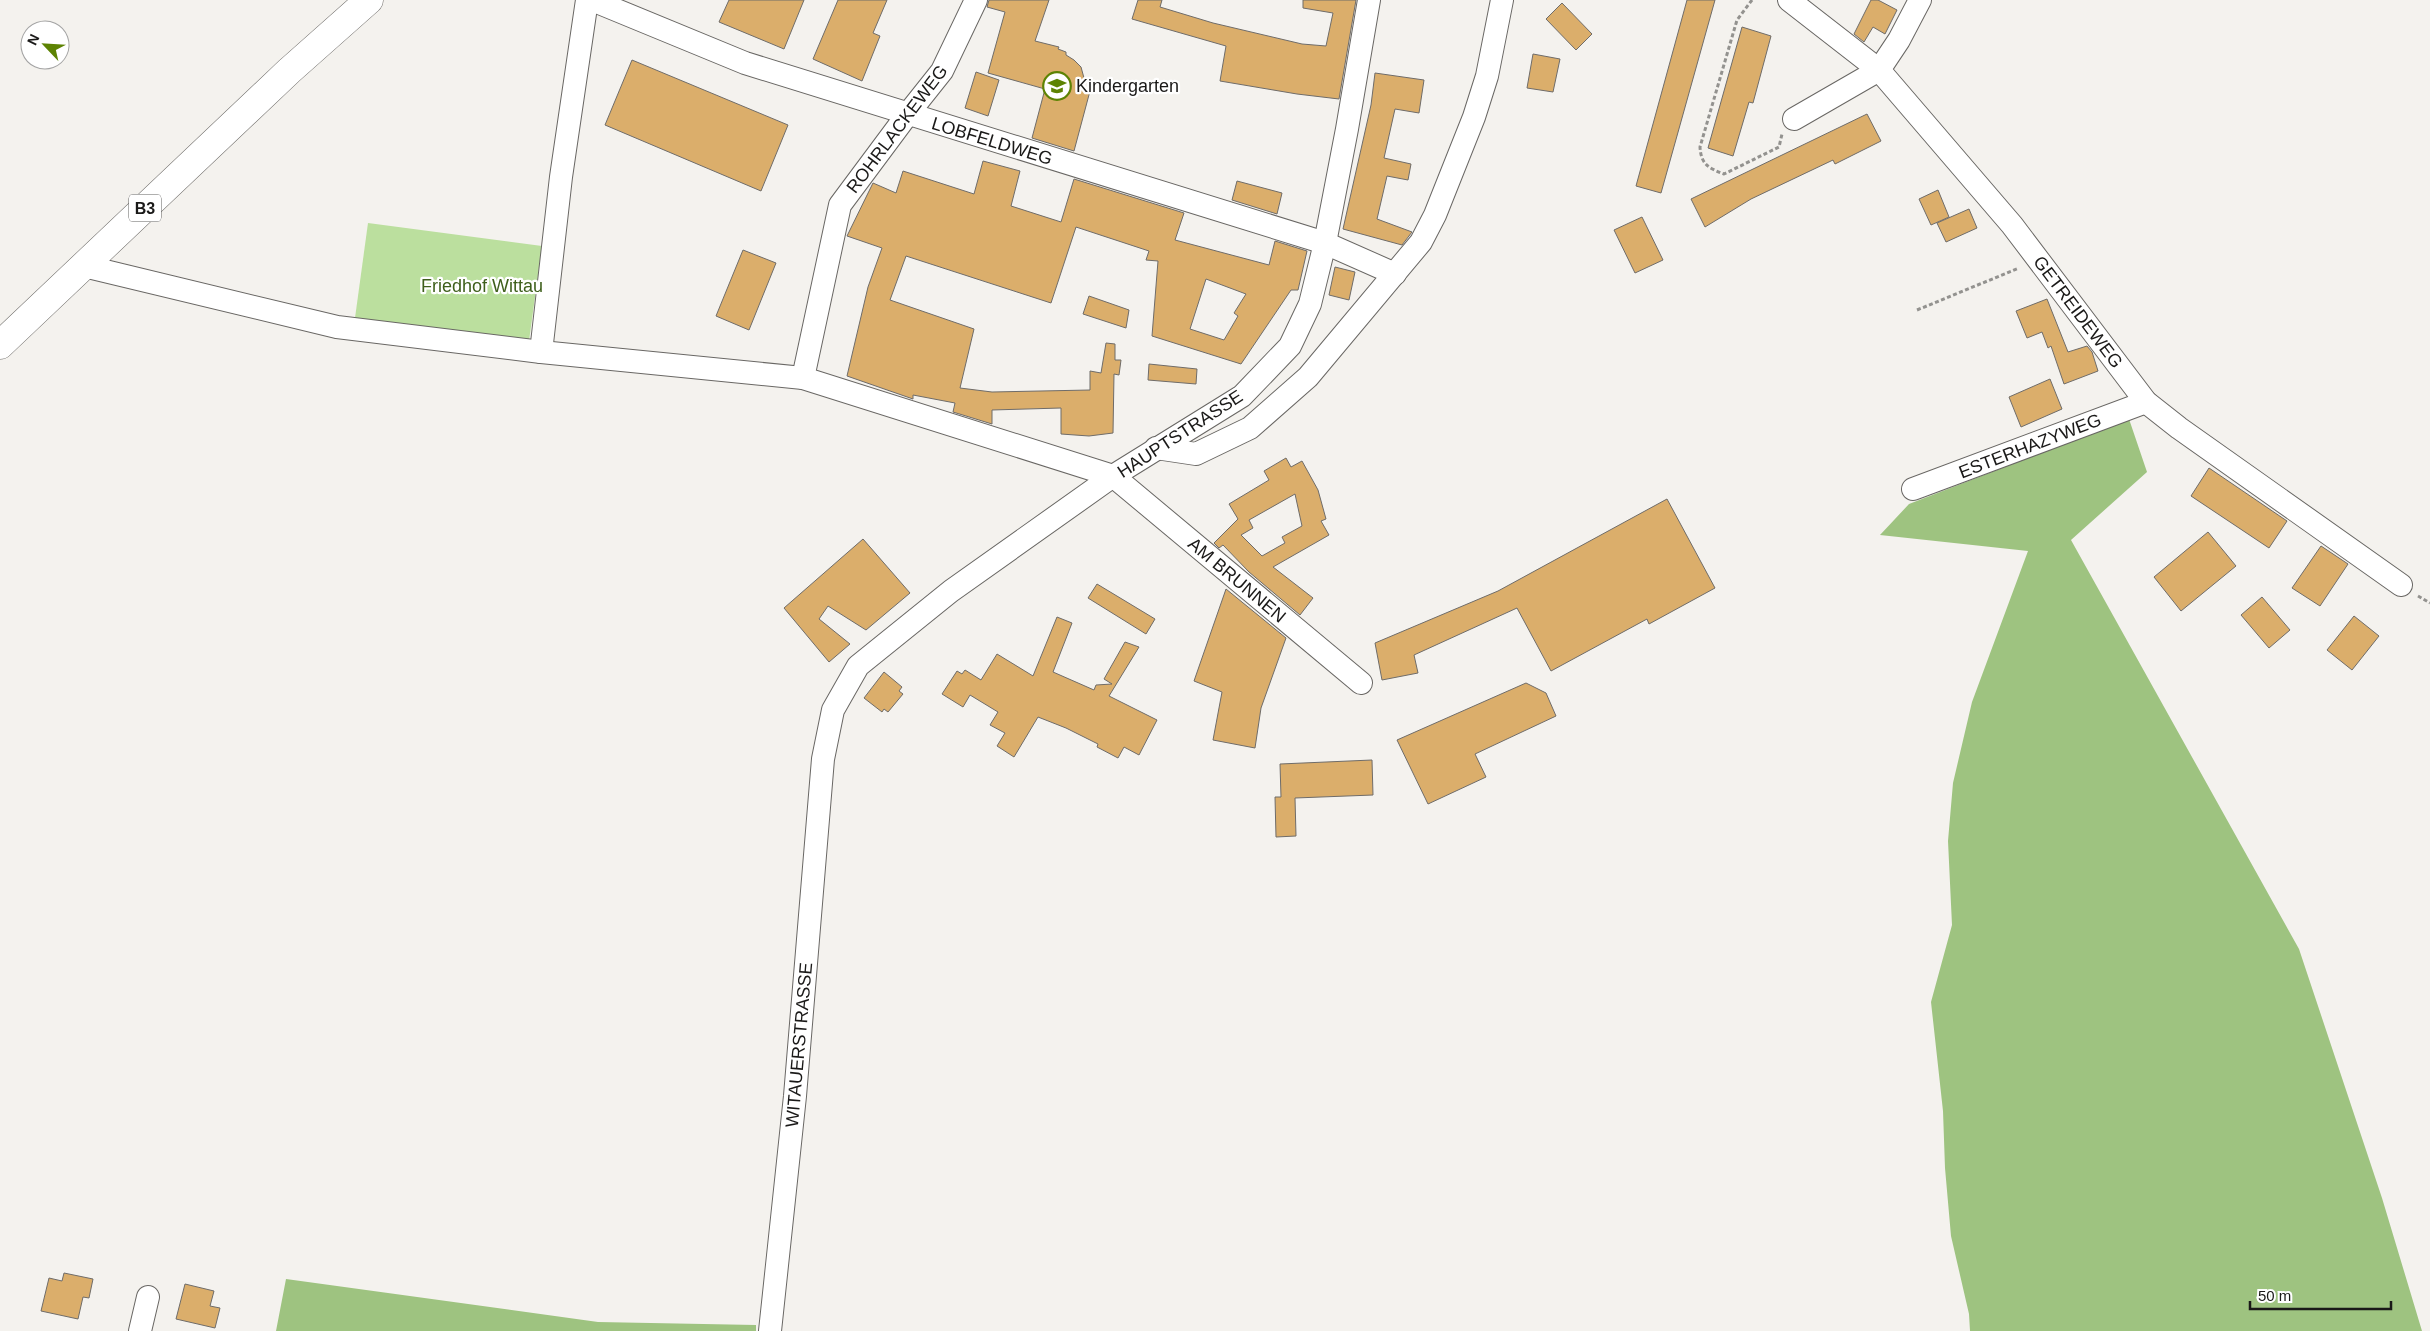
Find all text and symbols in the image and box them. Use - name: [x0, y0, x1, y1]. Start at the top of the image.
- north arrow: [20, 20, 70, 70]
- text: N: [24, 32, 43, 47]
- street label: ROHRLACKEWEG: [842, 61, 952, 197]
- school or university icon: Kindergarten: [1042, 71, 1072, 101]
- place label: Kindergarten: [1076, 76, 1179, 96]
- street label: LOBFELDWEG: [929, 113, 1055, 169]
- road number: B3: [129, 194, 161, 222]
- street label: GETREIDEWEG: [2029, 252, 2127, 372]
- park label: Friedhof Wittau: [421, 276, 543, 296]
- street label: HAUPTSTRASSE: [1114, 386, 1246, 482]
- street label: ESTERHAZYWEG: [1956, 410, 2104, 482]
- street label: AM BRUNNEN: [1184, 533, 1290, 627]
- street label: WITAUERSTRASSE: [782, 962, 816, 1128]
- scale bar: [2250, 1278, 2391, 1310]
- text: 50 m: [2258, 1287, 2291, 1304]

